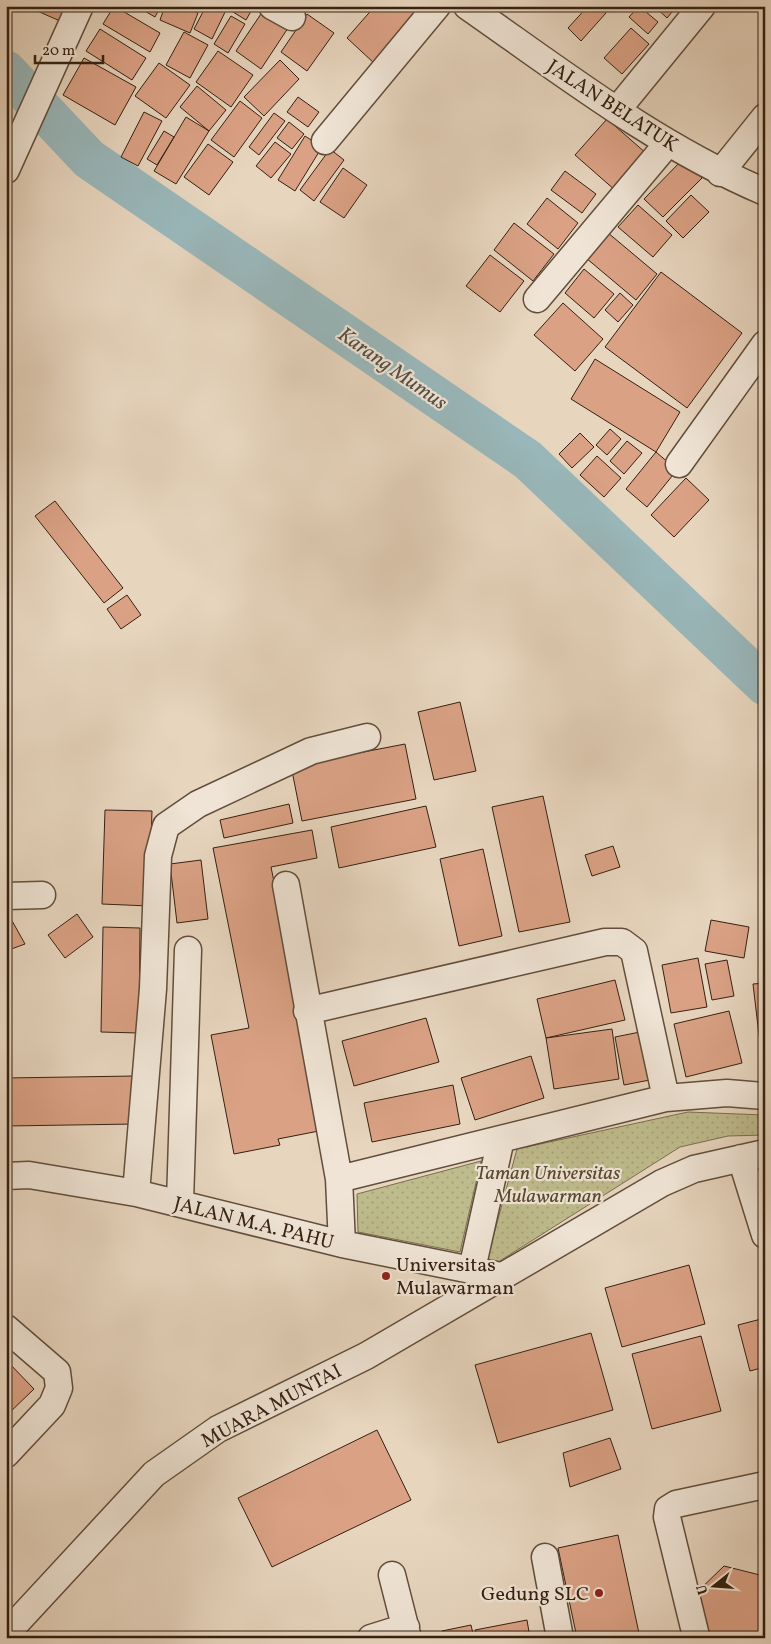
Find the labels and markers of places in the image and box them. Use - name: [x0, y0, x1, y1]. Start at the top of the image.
- place label: Universitas Mulawarman: [396, 1252, 514, 1303]
- marker: Universitas Mulawarman: [380, 1270, 392, 1282]
- place label: Gedung SLC: [481, 1581, 589, 1609]
- marker: Gedung SLC: [593, 1587, 605, 1599]

